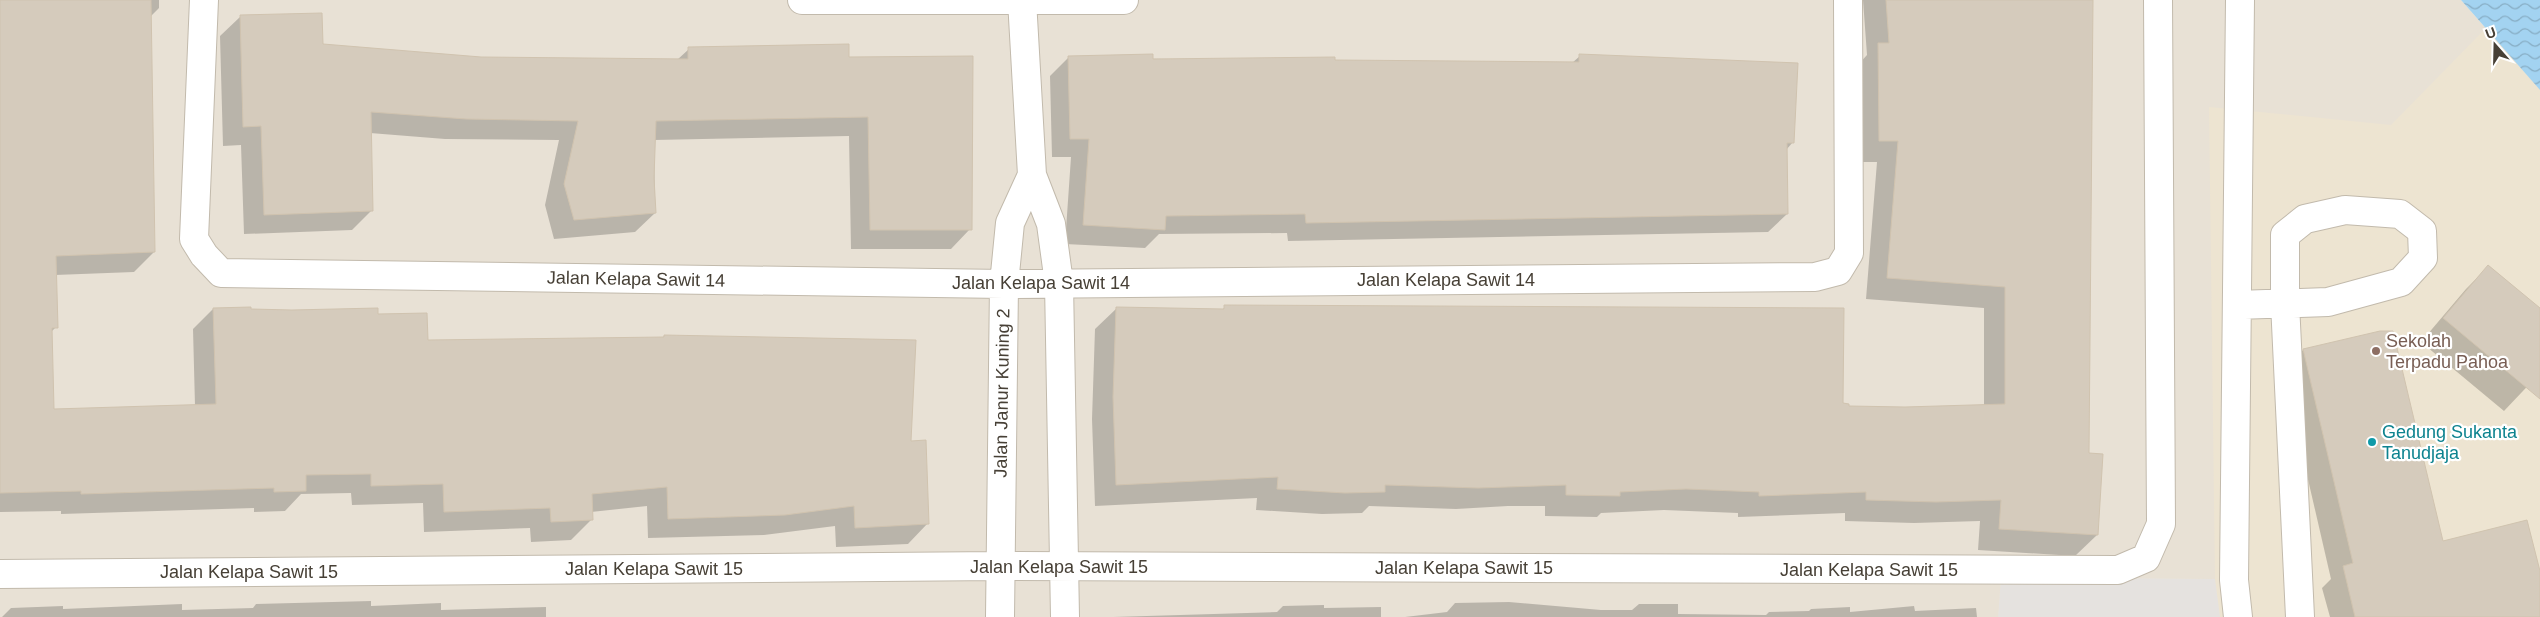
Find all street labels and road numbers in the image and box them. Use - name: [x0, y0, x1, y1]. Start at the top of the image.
- street label: Jalan Kelapa Sawit 14: [547, 267, 725, 291]
- street label: Jalan Kelapa Sawit 14: [1357, 270, 1535, 290]
- street label: Jalan Kelapa Sawit 14: [952, 273, 1130, 293]
- street label: Jalan Janur Kuning 2: [991, 308, 1013, 478]
- street label: Jalan Kelapa Sawit 15: [970, 557, 1148, 577]
- street label: Jalan Kelapa Sawit 15: [1375, 558, 1553, 578]
- street label: Jalan Kelapa Sawit 15: [565, 559, 743, 579]
- street label: Jalan Kelapa Sawit 15: [1780, 560, 1958, 580]
- street label: Jalan Kelapa Sawit 15: [160, 562, 338, 582]

